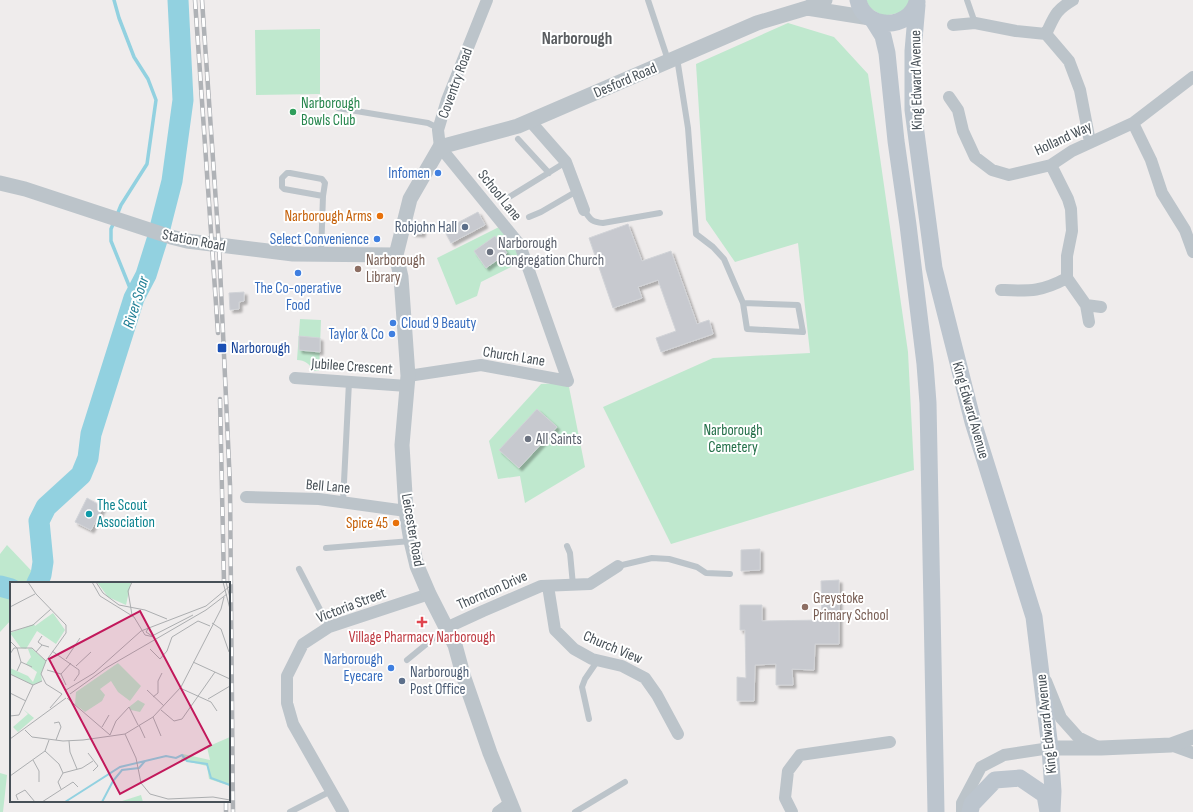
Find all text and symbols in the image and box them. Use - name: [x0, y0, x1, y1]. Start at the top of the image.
- district label: Narborough: [542, 29, 612, 49]
- street label: King Edward Avenue: [906, 30, 927, 130]
- street label: Coventry Road: [434, 45, 477, 121]
- street label: Desford Road: [591, 59, 660, 102]
- place label: Narborough Bowls Club: [301, 94, 360, 130]
- marker: Narborough Bowls Club: [288, 107, 298, 117]
- street label: Holland Way: [1032, 117, 1095, 160]
- place label: Infomen: [388, 164, 430, 183]
- street label: School Lane: [473, 166, 526, 225]
- marker: Infomen: [433, 168, 443, 178]
- place label: Narborough Arms: [284, 207, 372, 226]
- marker: Narborough Arms: [375, 211, 385, 221]
- place label: Robjohn Hall: [395, 218, 457, 237]
- marker: Robjohn Hall: [460, 222, 470, 232]
- street label: Station Road: [161, 225, 227, 256]
- place label: Select Convenience: [270, 230, 369, 249]
- marker: Select Convenience: [372, 234, 382, 244]
- place label: Narborough Congregation Church: [498, 234, 604, 270]
- marker: Narborough Congregation Church: [485, 247, 495, 257]
- place label: Narborough Library: [366, 251, 425, 287]
- marker: Narborough Library: [353, 264, 363, 274]
- marker: The Co-operative Food: [293, 268, 303, 278]
- water label: River Soar: [119, 274, 154, 331]
- place label: The Co-operative Food: [254, 279, 342, 315]
- place label: Cloud 9 Beauty: [401, 314, 477, 333]
- marker: Cloud 9 Beauty: [388, 318, 398, 328]
- place label: Taylor & Co: [328, 325, 384, 344]
- marker: Taylor & Co: [387, 329, 397, 339]
- place label: Narborough: [231, 339, 290, 358]
- marker: Narborough: [216, 342, 228, 354]
- street label: Church Lane: [482, 342, 546, 371]
- street label: Jubilee Crescent: [310, 354, 394, 379]
- street label: King Edward Avenue: [948, 359, 993, 461]
- park label: Narborough Cemetery: [703, 421, 763, 457]
- place label: All Saints: [535, 430, 582, 449]
- marker: All Saints: [523, 434, 533, 444]
- street label: Bell Lane: [305, 475, 351, 498]
- street label: Leicester Road: [397, 492, 428, 568]
- place label: The Scout Association: [96, 496, 155, 532]
- marker: The Scout Association: [84, 509, 94, 519]
- place label: Spice 45: [346, 514, 388, 533]
- marker: Spice 45: [391, 518, 401, 528]
- street label: Thornton Drive: [454, 567, 530, 614]
- inset map: [10, 582, 230, 802]
- street label: Victoria Street: [314, 583, 389, 627]
- place label: Greystoke Primary School: [813, 589, 889, 625]
- marker: Greystoke Primary School: [800, 602, 810, 612]
- marker: Village Pharmacy Narborough: [417, 617, 427, 627]
- street label: Church View: [580, 626, 646, 669]
- place label: Village Pharmacy Narborough: [349, 628, 495, 647]
- place label: Narborough Eyecare: [324, 650, 383, 686]
- marker: Narborough Eyecare: [386, 663, 396, 673]
- place label: Narborough Post Office: [410, 663, 469, 699]
- street label: King Edward Avenue: [1032, 673, 1061, 775]
- marker: Narborough Post Office: [397, 676, 407, 686]

